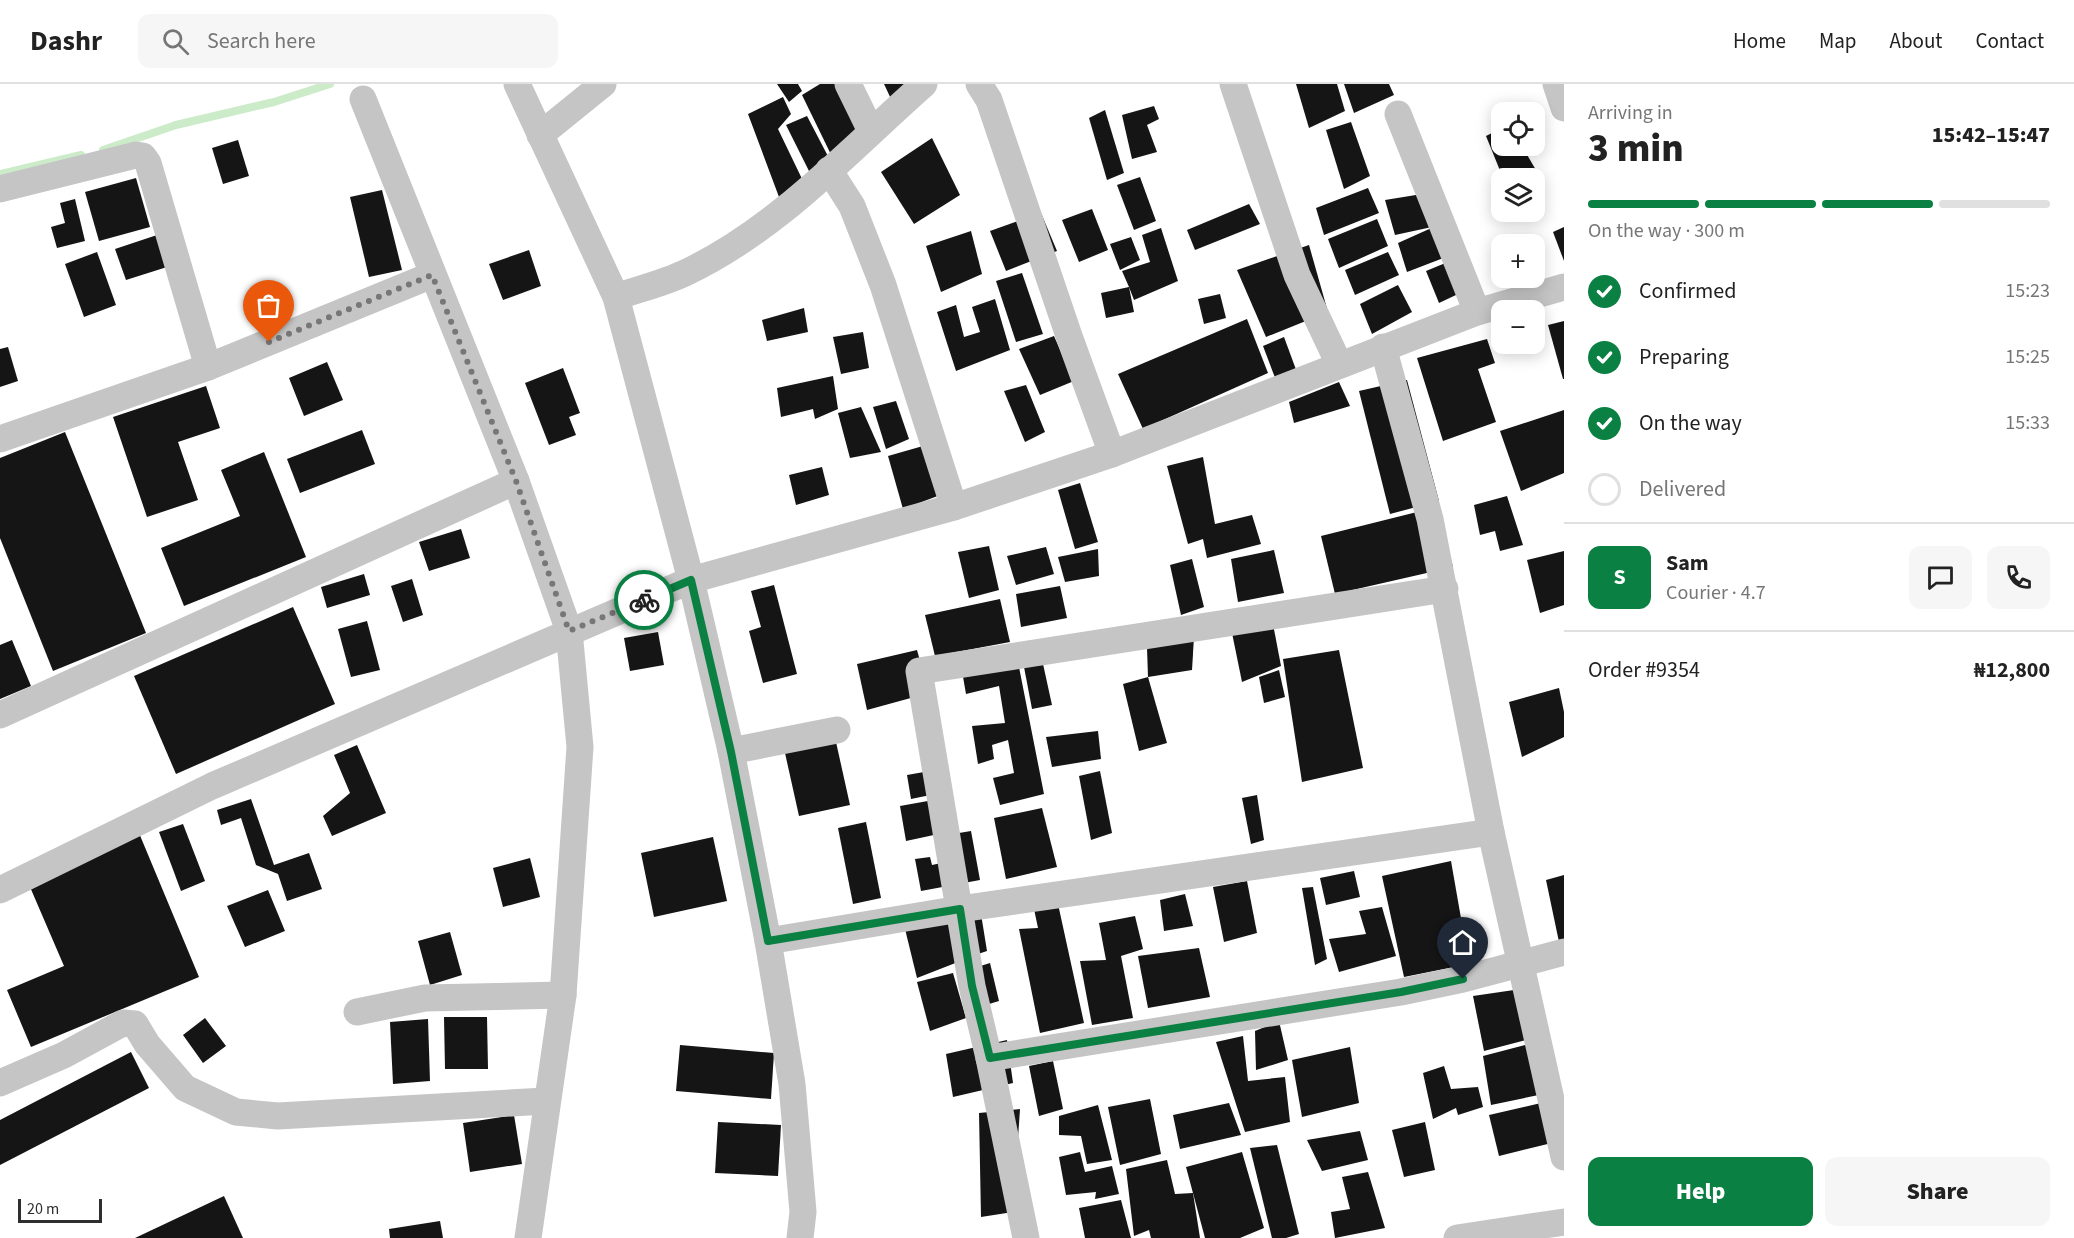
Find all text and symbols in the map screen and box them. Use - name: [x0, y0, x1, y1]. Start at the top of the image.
- search box: [138, 14, 558, 68]
- text: Dashr: [30, 21, 102, 61]
- icon: search: [159, 25, 192, 58]
- text: Search here: [207, 25, 316, 57]
- text: Home: [1733, 26, 1786, 56]
- text: Map: [1819, 26, 1857, 56]
- text: About: [1890, 26, 1942, 56]
- text: Contact: [1975, 26, 2044, 56]
- text: Arriving in: [1588, 99, 1673, 127]
- map controls: [1491, 102, 1545, 354]
- button: locate: [1491, 102, 1545, 156]
- text: 15:42–15:47: [1932, 119, 2050, 151]
- text: 3 min: [1588, 121, 1684, 177]
- button: layers: [1491, 168, 1545, 222]
- text: On the way · 300 m: [1588, 217, 1745, 245]
- button: +: [1491, 234, 1545, 288]
- icon: check: [1588, 275, 1621, 308]
- text: Confirmed: [1639, 275, 1736, 307]
- text: 15:23: [2005, 277, 2050, 305]
- pin: [243, 280, 294, 342]
- icon: bag: [252, 289, 285, 322]
- button: −: [1491, 300, 1545, 354]
- icon: check: [1588, 341, 1621, 374]
- text: Preparing: [1639, 341, 1729, 373]
- text: 15:25: [2005, 343, 2050, 371]
- icon: check: [1588, 407, 1621, 440]
- text: On the way: [1639, 407, 1742, 439]
- text: 15:33: [2005, 409, 2050, 437]
- text: Delivered: [1639, 473, 1726, 505]
- button: chat: [1909, 546, 1972, 609]
- button: phone: [1987, 546, 2050, 609]
- text: Sam: [1666, 547, 1709, 579]
- text: S: [1613, 561, 1626, 593]
- courier: [614, 570, 674, 630]
- text: Courier · 4.7: [1666, 579, 1766, 607]
- icon: bike: [628, 584, 661, 617]
- text: Order #9354: [1588, 654, 1700, 686]
- text: ₦12,800: [1974, 654, 2050, 686]
- pin: [1437, 917, 1488, 979]
- icon: home: [1446, 926, 1479, 959]
- button: Help: [1588, 1157, 1813, 1226]
- button: Share: [1825, 1157, 2050, 1226]
- scale bar: [18, 1196, 102, 1224]
- text: 20 m: [27, 1198, 59, 1220]

